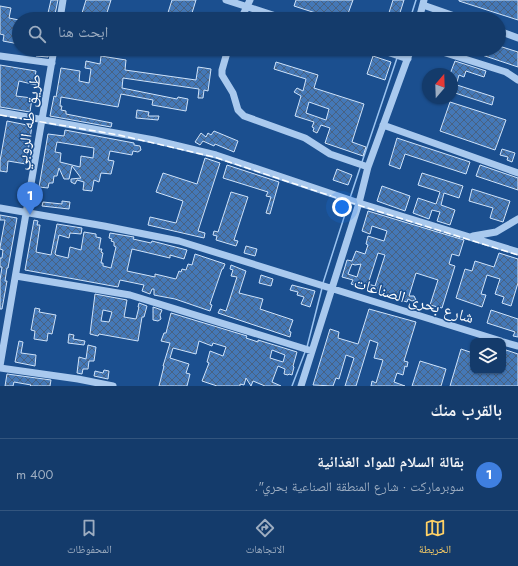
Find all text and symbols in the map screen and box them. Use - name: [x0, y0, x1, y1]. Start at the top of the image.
- search box: [12, 12, 506, 56]
- text: ابحث هنا: [58, 21, 108, 43]
- icon: search: [26, 23, 48, 45]
- north arrow: [422, 68, 458, 104]
- street label: طريق طه الروبي: [9, 72, 48, 172]
- pin: 1: [17, 182, 43, 215]
- your location: [332, 197, 352, 217]
- street label: شارع بحرى الصناعات: [351, 271, 477, 329]
- map controls: [470, 338, 506, 374]
- button: layers: [470, 338, 506, 374]
- text: بالقرب منك: [431, 398, 502, 422]
- text: بقالة السلام للمواد الغذائية: [317, 451, 464, 473]
- text: 400 m: [16, 465, 53, 484]
- text: 1: [486, 465, 492, 484]
- text: سوبرماركت · شارع المنطقة الصناعية بحري".: [254, 477, 464, 496]
- tab: المحفوظات: [67, 517, 112, 560]
- tab: الاتجاهات: [246, 517, 285, 560]
- tab: الخريطة: [419, 517, 451, 560]

